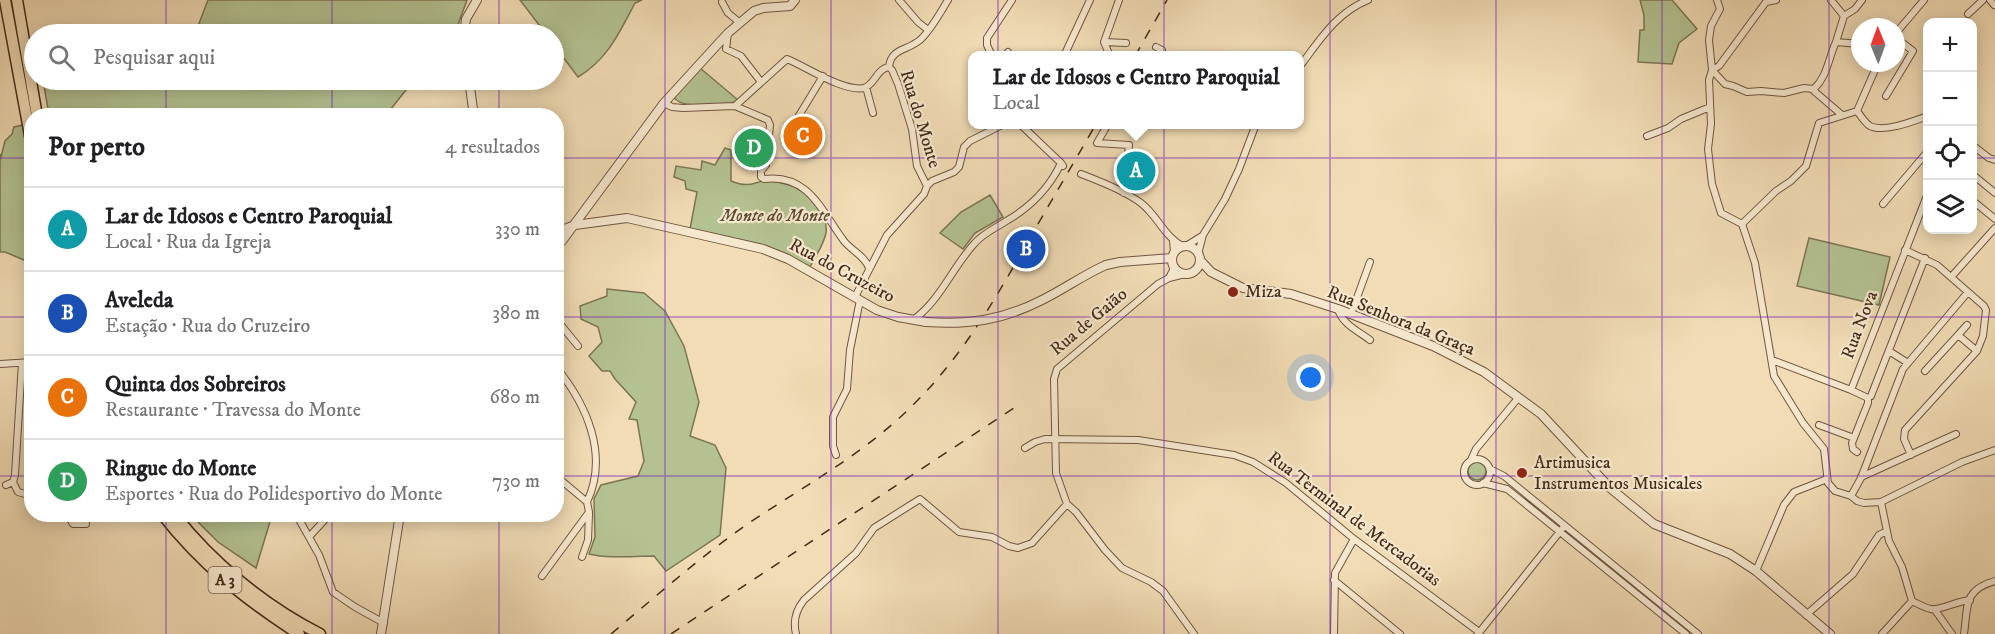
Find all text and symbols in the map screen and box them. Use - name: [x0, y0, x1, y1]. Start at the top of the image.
- north arrow: [1851, 18, 1905, 72]
- map controls: [1923, 18, 1977, 234]
- button: +: [1923, 18, 1977, 72]
- search box: [24, 24, 564, 90]
- icon: search: [45, 41, 78, 74]
- text: Pesquisar aqui: [93, 44, 215, 71]
- popup: [968, 51, 1304, 129]
- text: Lar de Idosos e Centro Paroquial: [992, 64, 1280, 91]
- street label: Rua do Monte: [895, 67, 945, 171]
- button: −: [1923, 72, 1977, 126]
- text: Local: [992, 91, 1040, 116]
- pin: C: [784, 114, 822, 158]
- pin: D: [734, 126, 774, 170]
- button: locate: [1923, 126, 1977, 180]
- text: Por perto: [48, 131, 145, 164]
- text: 4 resultados: [445, 135, 540, 160]
- pin: A: [1116, 148, 1156, 194]
- button: layers: [1923, 180, 1977, 234]
- text: Lar de Idosos e Centro Paroquial: [105, 203, 392, 230]
- park label: Monte do Monte: [718, 205, 830, 227]
- text: A: [61, 217, 74, 242]
- text: 330 m: [495, 217, 540, 242]
- pin: B: [1006, 226, 1046, 272]
- text: Local · Rua da Igreja: [105, 230, 271, 255]
- street label: Rua do Cruzeiro: [785, 234, 899, 308]
- place label: Miza: [1245, 281, 1282, 303]
- street label: Rua Senhora da Graça: [1324, 281, 1478, 361]
- street label: Rua de Gaião: [1046, 283, 1132, 361]
- marker: Miza: [1226, 285, 1240, 299]
- text: Aveleda: [105, 287, 173, 314]
- street label: Rua Nova: [1837, 288, 1883, 362]
- text: B: [61, 301, 74, 326]
- text: 380 m: [492, 301, 540, 326]
- text: Estação · Rua do Cruzeiro: [105, 314, 310, 339]
- your location: [1296, 363, 1325, 392]
- text: Quinta dos Sobreiros: [105, 371, 286, 398]
- text: C: [61, 385, 74, 410]
- text: 680 m: [490, 385, 540, 410]
- text: Restaurante · Travessa do Monte: [105, 398, 361, 423]
- street label: Rua Terminal de Mercadorias: [1263, 447, 1445, 591]
- place label: Artimusica Instrumentos Musicales: [1534, 452, 1702, 495]
- text: Ringue do Monte: [105, 455, 256, 482]
- marker: Artimusica Instrumentos Musicales: [1515, 466, 1529, 480]
- text: D: [60, 469, 75, 494]
- text: 730 m: [492, 469, 540, 494]
- text: Esportes · Rua do Polidesportivo do Monte: [105, 482, 443, 507]
- road number: A 3: [208, 567, 242, 593]

